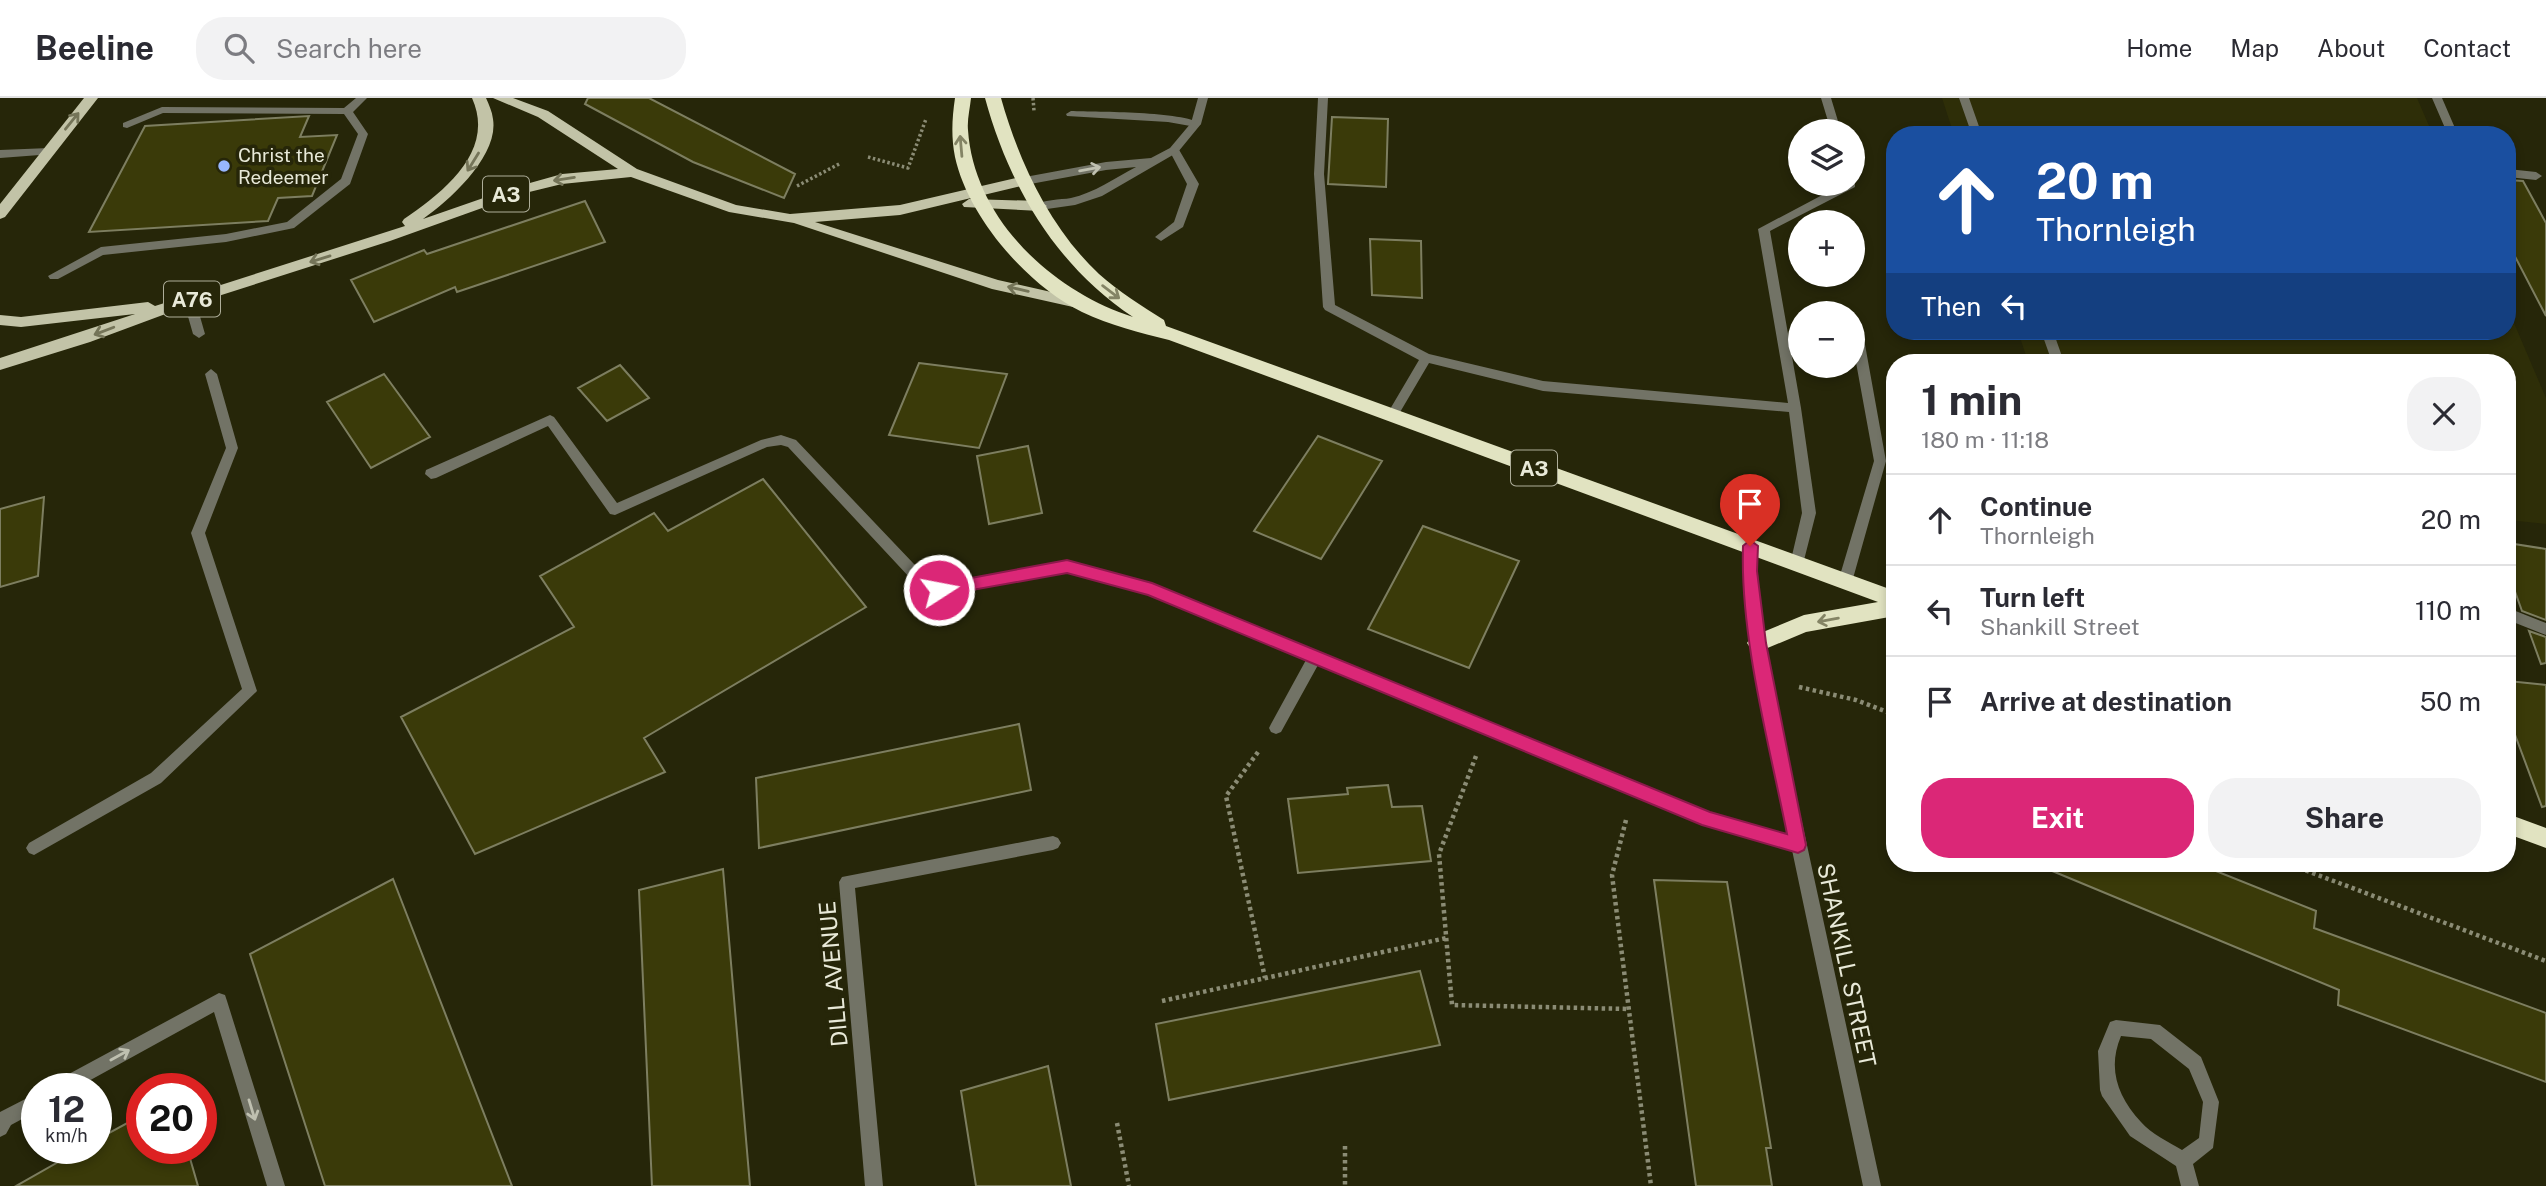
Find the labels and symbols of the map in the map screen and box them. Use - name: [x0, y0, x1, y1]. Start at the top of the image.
- one-way arrow: [64, 113, 80, 131]
- one-way arrow: [955, 135, 968, 158]
- place label: Christ the Redeemer: [238, 144, 329, 188]
- one-way arrow: [465, 151, 479, 171]
- marker: Christ the Redeemer: [216, 158, 232, 174]
- one-way arrow: [1078, 162, 1101, 175]
- one-way arrow: [553, 173, 576, 186]
- road number: A3: [483, 176, 529, 212]
- one-way arrow: [309, 253, 331, 266]
- road number: A76: [164, 282, 220, 316]
- one-way arrow: [1007, 282, 1030, 296]
- one-way arrow: [1101, 285, 1120, 300]
- one-way arrow: [94, 326, 116, 338]
- road number: A3: [1511, 450, 1557, 486]
- pin: [1720, 474, 1780, 546]
- position arrow: [902, 553, 976, 627]
- one-way arrow: [1817, 613, 1840, 627]
- street label: SHANKILL STREET: [1812, 860, 1882, 1070]
- street label: DILL AVENUE: [813, 900, 853, 1048]
- one-way arrow: [109, 1048, 129, 1062]
- speed limit sign: 20: [126, 1073, 217, 1164]
- one-way arrow: [247, 1099, 260, 1121]

